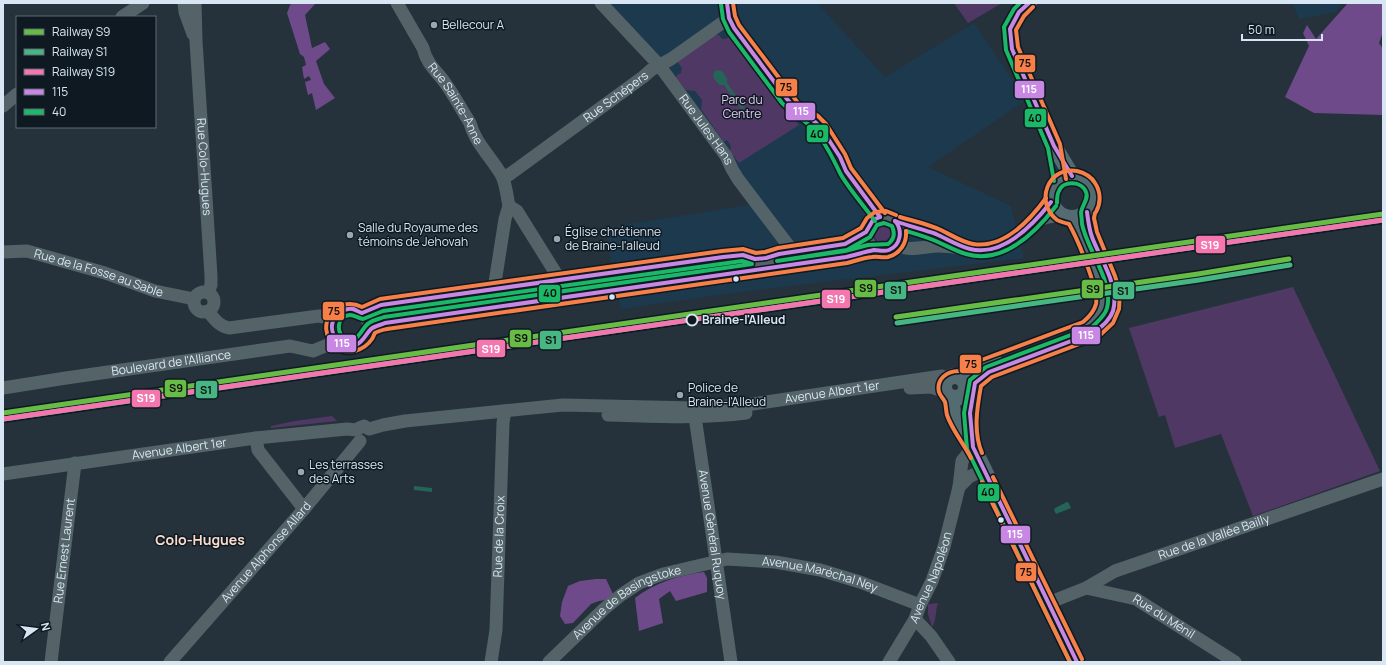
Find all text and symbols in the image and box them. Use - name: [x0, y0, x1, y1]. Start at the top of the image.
- legend: [16, 16, 156, 128]
- place label: Bellecour A: [442, 16, 504, 33]
- scale bar: [1242, 16, 1322, 42]
- marker: Bellecour A: [429, 20, 439, 30]
- text: 50 m: [1248, 21, 1275, 38]
- text: Railway S9: [52, 23, 111, 40]
- text: Railway S1: [52, 43, 108, 60]
- line badge: 75: [1014, 54, 1036, 73]
- text: 75: [1019, 55, 1031, 70]
- street label: Rue Sainte-Anne: [424, 59, 487, 148]
- text: Railway S19: [52, 63, 115, 80]
- street label: Rue Schépers: [579, 67, 652, 126]
- line badge: 75: [775, 78, 798, 97]
- text: 75: [780, 79, 792, 94]
- line badge: 115: [1014, 80, 1045, 99]
- text: 115: [1021, 81, 1037, 96]
- text: 115: [52, 83, 68, 100]
- street label: Rue Jules Hans: [675, 90, 738, 167]
- park label: Parc du Centre: [721, 91, 763, 122]
- line badge: 115: [785, 102, 816, 121]
- text: 40: [52, 103, 66, 120]
- text: 115: [793, 103, 809, 118]
- line badge: 40: [1024, 108, 1047, 128]
- text: 40: [1028, 110, 1042, 125]
- street label: Rue Colo-Hugues: [193, 117, 216, 216]
- line badge: 40: [806, 124, 829, 143]
- text: 40: [810, 126, 824, 141]
- place label: Salle du Royaume des témoins de Jehovah: [358, 219, 478, 250]
- place label: Église chrétienne de Braine-l'alleud: [565, 223, 661, 254]
- marker: Salle du Royaume des témoins de Jehovah: [345, 230, 355, 240]
- marker: Église chrétienne de Braine-l'alleud: [552, 234, 562, 244]
- line badge: S19: [1195, 235, 1226, 254]
- text: S19: [1201, 237, 1220, 252]
- street label: Rue de la Fosse au Sable: [32, 244, 165, 300]
- unlabelled marker: [731, 274, 741, 284]
- line badge: S9: [854, 279, 877, 298]
- line badge: S9: [1081, 279, 1104, 299]
- text: S9: [859, 280, 873, 295]
- line badge: S1: [884, 281, 907, 300]
- text: S9: [1086, 281, 1100, 296]
- line badge: S1: [1112, 281, 1135, 300]
- text: S1: [890, 282, 902, 297]
- text: S1: [1117, 283, 1129, 298]
- line badge: 40: [538, 284, 561, 303]
- text: 40: [543, 285, 557, 300]
- line badge: S19: [821, 289, 851, 309]
- text: S19: [827, 291, 846, 306]
- unlabelled marker: [607, 292, 617, 302]
- line badge: 75: [322, 301, 345, 321]
- text: 75: [328, 303, 340, 318]
- place label: Braine-l'Alleud: [702, 311, 786, 328]
- marker: Braine-l'Alleud: [685, 313, 699, 327]
- line badge: 115: [1071, 326, 1101, 345]
- text: 115: [1078, 327, 1094, 342]
- line badge: S9: [509, 329, 532, 348]
- text: S9: [514, 330, 528, 345]
- line badge: S1: [539, 330, 562, 350]
- text: S1: [545, 332, 557, 347]
- line badge: 115: [326, 334, 357, 353]
- text: 115: [334, 335, 350, 350]
- line badge: S19: [476, 339, 506, 358]
- text: S19: [482, 341, 501, 356]
- street label: Boulevard de l'Alliance: [110, 346, 232, 379]
- line badge: 75: [959, 354, 982, 374]
- text: 75: [965, 356, 977, 371]
- street label: Avenue Albert 1er: [783, 376, 881, 407]
- line badge: S9: [164, 379, 187, 398]
- place label: Police de Braine-l'Alleud: [688, 379, 766, 410]
- text: S9: [169, 380, 183, 395]
- line badge: S1: [195, 380, 218, 399]
- text: S1: [200, 382, 212, 397]
- line badge: S19: [131, 389, 161, 408]
- text: S19: [137, 390, 156, 405]
- marker: Police de Braine-l'Alleud: [675, 390, 685, 400]
- street label: Avenue Albert 1er: [131, 433, 228, 464]
- place label: Les terrasses des Arts: [309, 456, 383, 487]
- marker: Les terrasses des Arts: [296, 467, 306, 477]
- street label: Avenue Général Ruquoy: [695, 468, 731, 601]
- line badge: 40: [977, 483, 1000, 502]
- text: 40: [981, 484, 995, 499]
- street label: Rue de la Croix: [489, 495, 509, 578]
- street label: Rue Ernest Laurent: [49, 497, 79, 604]
- street label: Avenue Alphonse Allard: [217, 498, 315, 606]
- street label: Rue de la Vallée Bailly: [1156, 509, 1272, 564]
- unlabelled marker: [996, 515, 1006, 525]
- line badge: 115: [1000, 525, 1031, 544]
- text: 115: [1007, 526, 1023, 541]
- district label: Colo-Hugues: [155, 530, 245, 549]
- street label: Avenue Napoléon: [905, 530, 955, 626]
- street label: Avenue Maréchal Ney: [762, 552, 881, 596]
- street label: Avenue de Basingstoke: [569, 561, 683, 643]
- line badge: 75: [1015, 562, 1037, 582]
- text: 75: [1020, 564, 1032, 579]
- street label: Rue du Ménil: [1130, 590, 1198, 642]
- north arrow: [16, 609, 56, 649]
- text: N: [38, 621, 54, 632]

